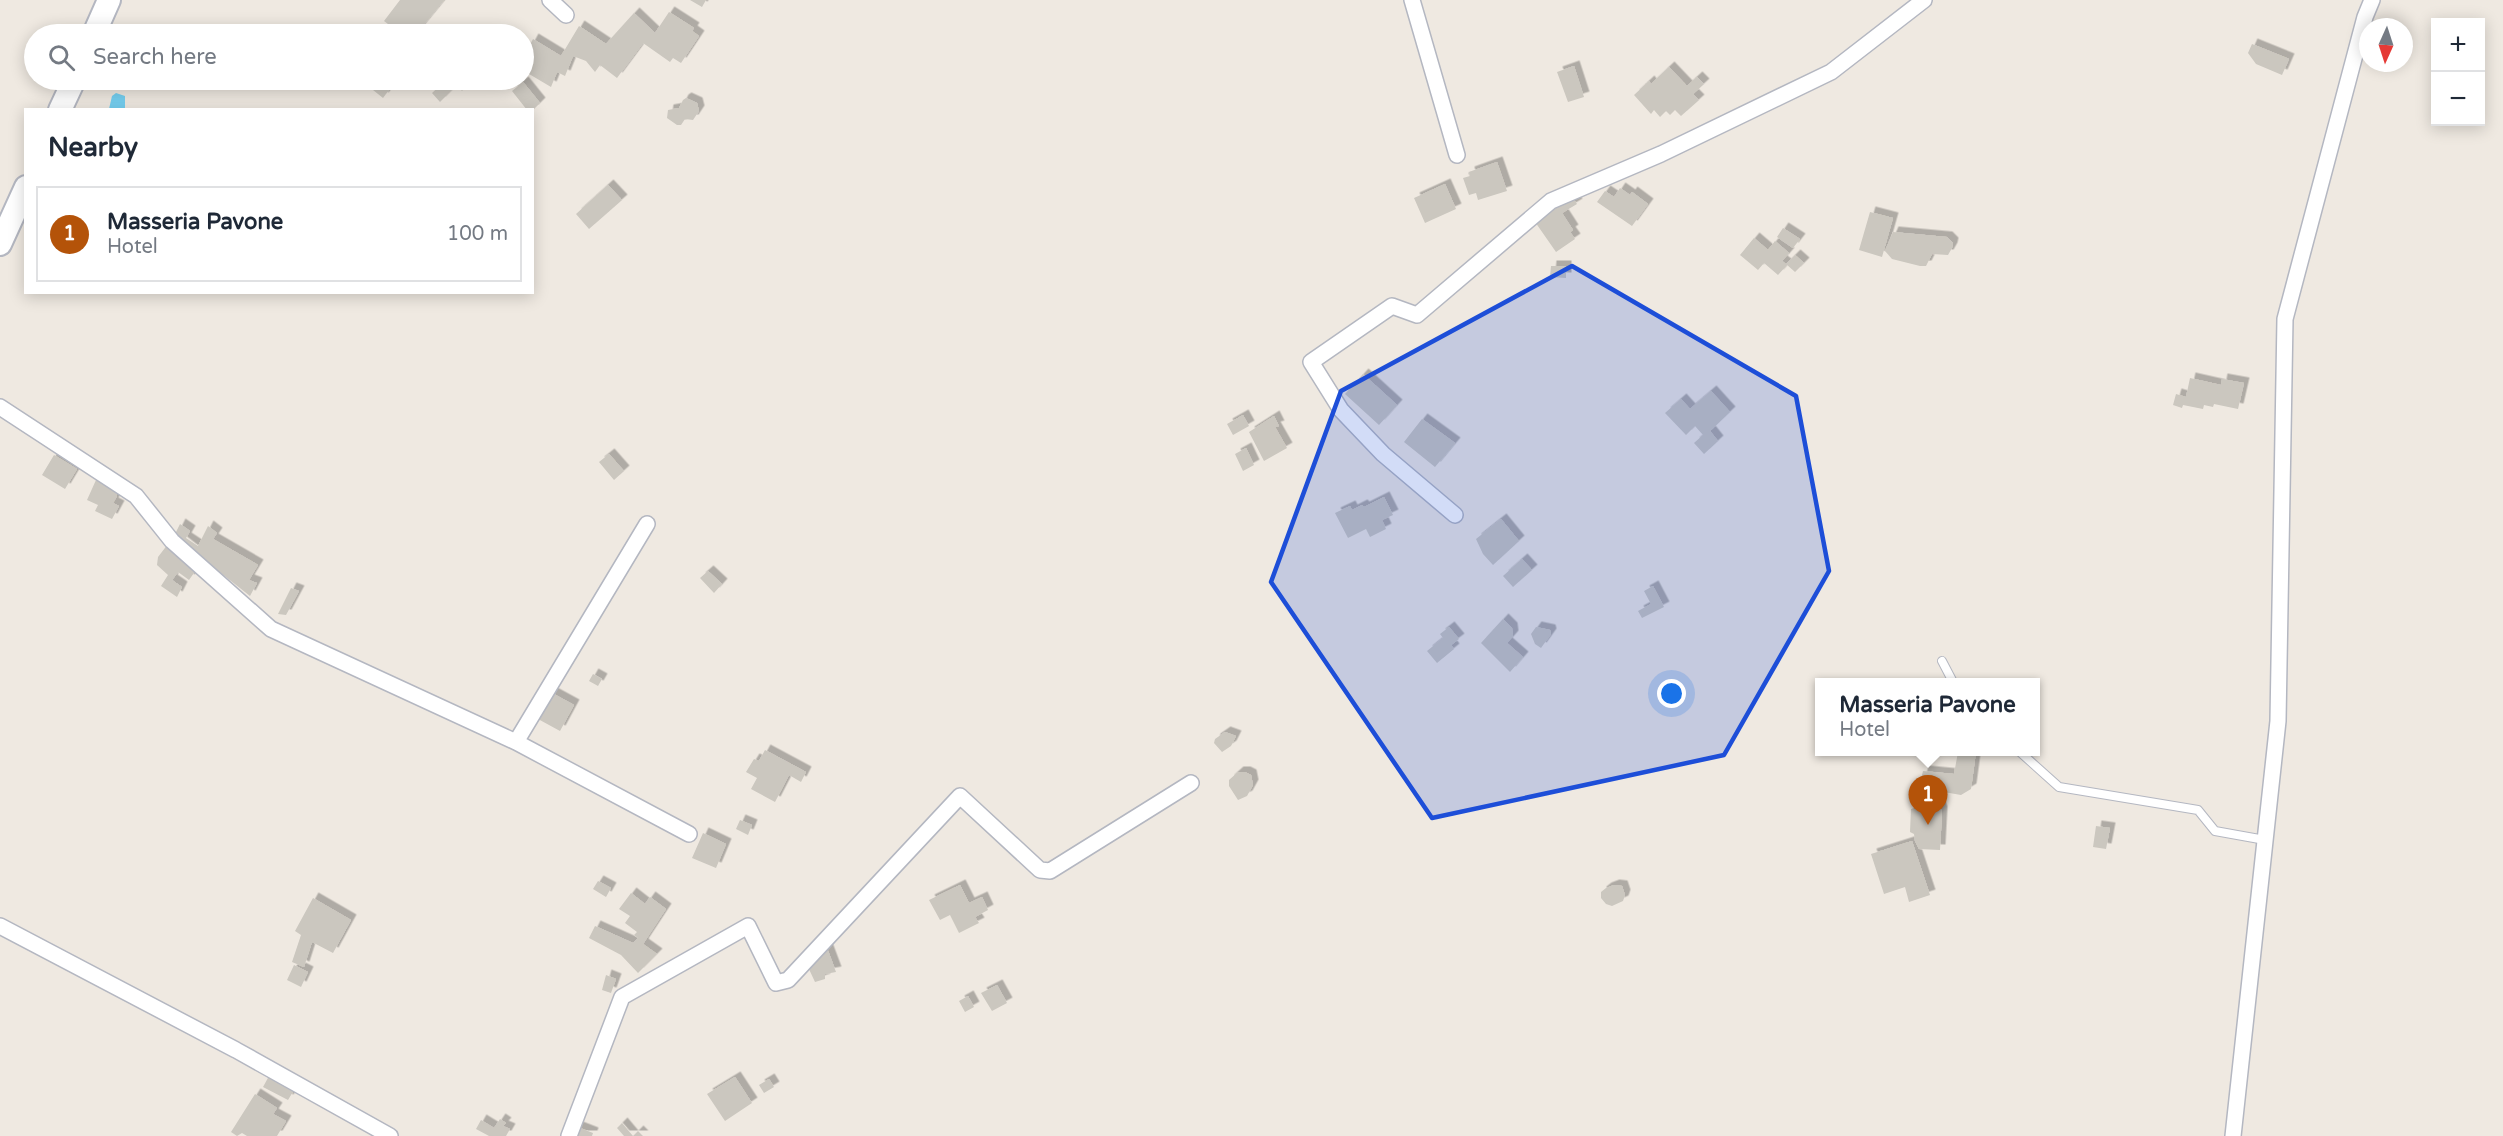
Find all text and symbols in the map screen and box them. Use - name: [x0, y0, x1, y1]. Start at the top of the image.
- north arrow: [2359, 18, 2413, 72]
- map controls: [2431, 18, 2485, 126]
- button: +: [2431, 18, 2485, 72]
- search box: [24, 24, 534, 90]
- icon: search: [45, 41, 78, 74]
- text: Search here: [93, 44, 217, 70]
- button: −: [2431, 72, 2485, 126]
- text: Nearby: [48, 132, 138, 163]
- text: Masseria Pavone: [107, 209, 283, 235]
- text: 1: [63, 222, 76, 246]
- text: 100 m: [447, 222, 508, 246]
- text: Hotel: [107, 235, 158, 259]
- popup: [1815, 678, 2040, 756]
- your location: [1657, 679, 1686, 708]
- text: Masseria Pavone: [1839, 692, 2016, 718]
- text: Hotel: [1839, 718, 1890, 742]
- pin: 1: [1908, 776, 1948, 825]

